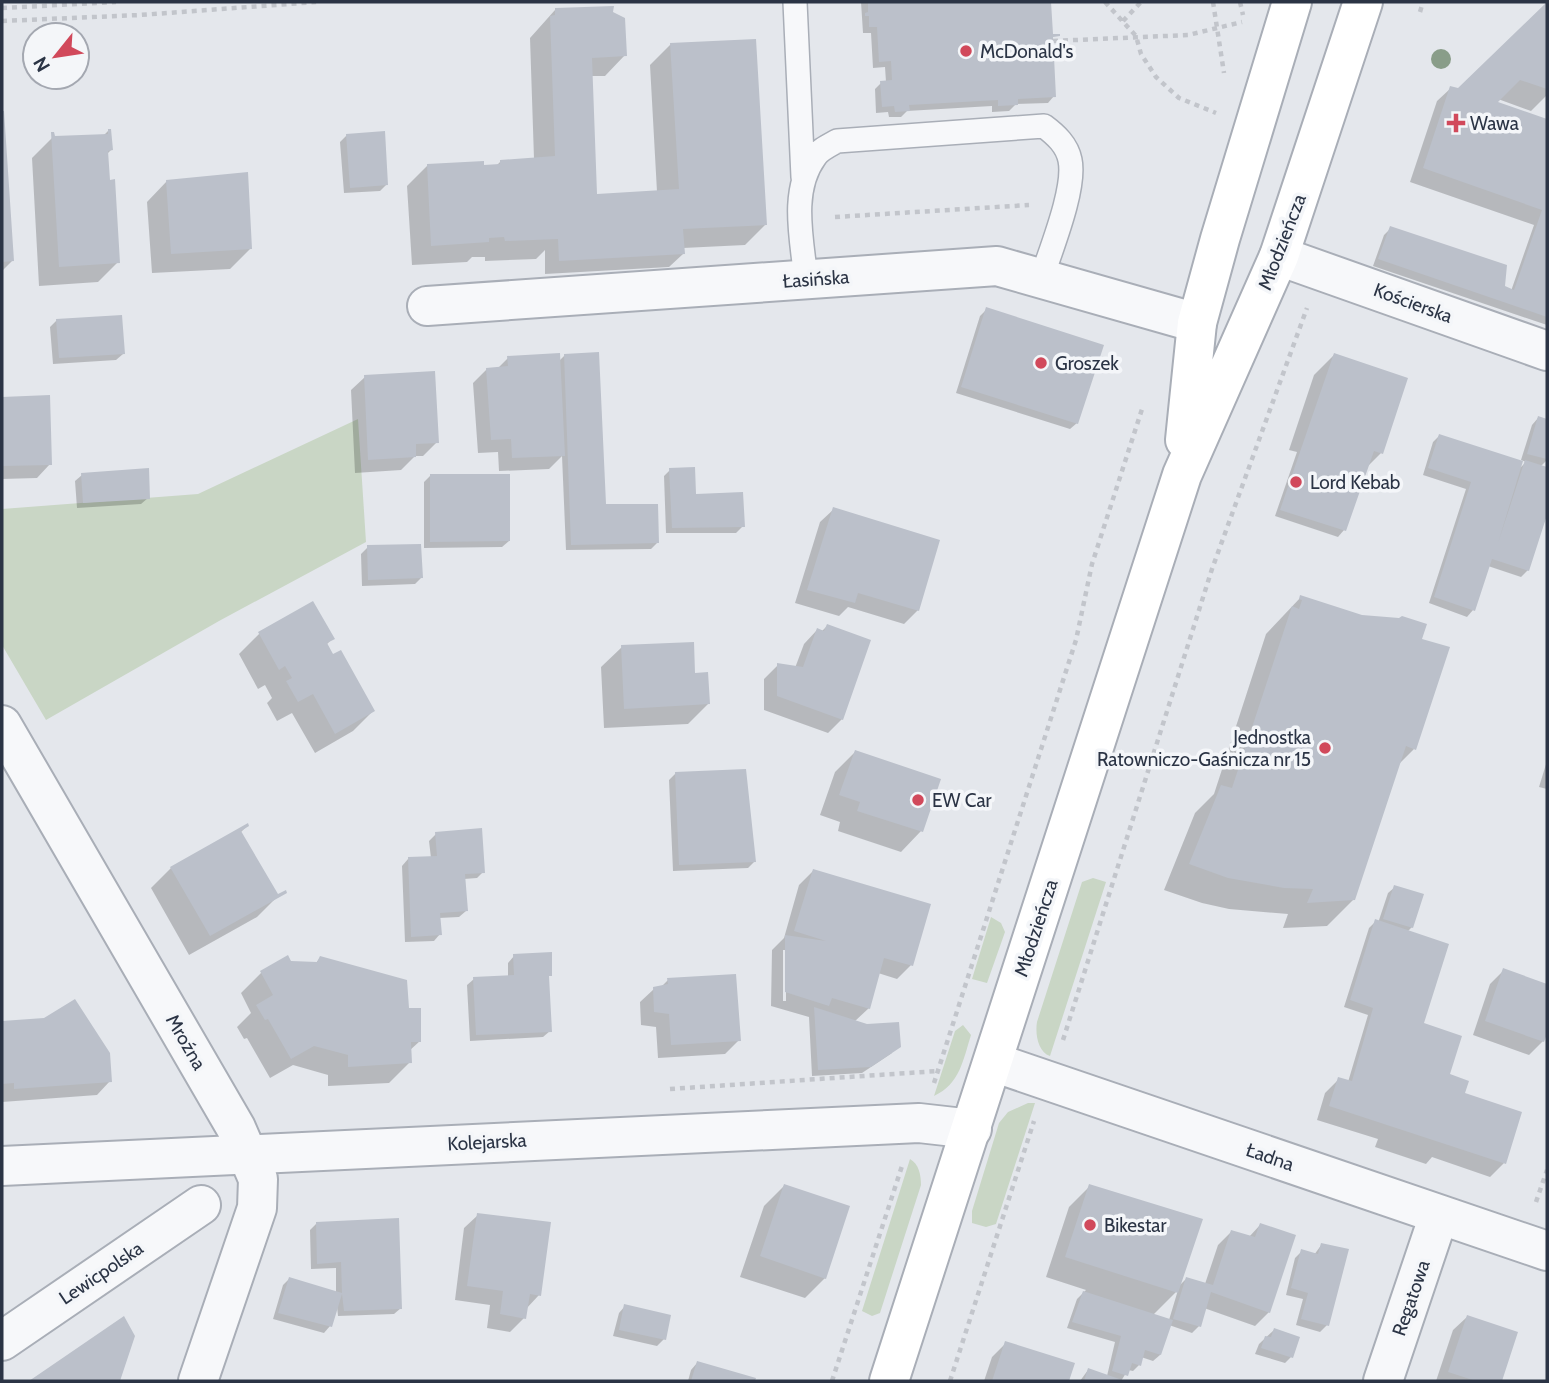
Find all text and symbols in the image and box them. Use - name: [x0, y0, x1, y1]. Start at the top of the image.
- north arrow: [21, 21, 91, 91]
- place label: McDonald's: [980, 40, 1074, 63]
- marker: McDonald's: [958, 43, 974, 59]
- text: N: [28, 53, 55, 76]
- place label: Wawa: [1470, 112, 1519, 135]
- marker: Wawa: [1448, 115, 1464, 131]
- street label: Młodzieńcza: [1253, 191, 1311, 293]
- street label: Łasińska: [782, 265, 850, 293]
- street label: Kościerska: [1370, 278, 1456, 328]
- place label: Groszek: [1055, 352, 1119, 375]
- marker: Groszek: [1033, 355, 1049, 371]
- place label: Lord Kebab: [1310, 471, 1400, 494]
- marker: Lord Kebab: [1288, 474, 1304, 490]
- place label: Jednostka Ratowniczo-Gaśnicza nr 15: [1097, 726, 1311, 771]
- marker: Jednostka Ratowniczo-Gaśnicza nr 15: [1317, 740, 1333, 756]
- place label: EW Car: [932, 789, 992, 812]
- marker: EW Car: [910, 792, 926, 808]
- street label: Młodzieńcza: [1009, 876, 1063, 980]
- street label: Mroźna: [161, 1010, 211, 1074]
- street label: Kolejarska: [447, 1128, 527, 1156]
- street label: Ładna: [1243, 1138, 1297, 1176]
- place label: Bikestar: [1104, 1214, 1166, 1237]
- marker: Bikestar: [1082, 1217, 1098, 1233]
- street label: Lewicpolska: [55, 1237, 147, 1309]
- street label: Regatowa: [1387, 1257, 1435, 1339]

